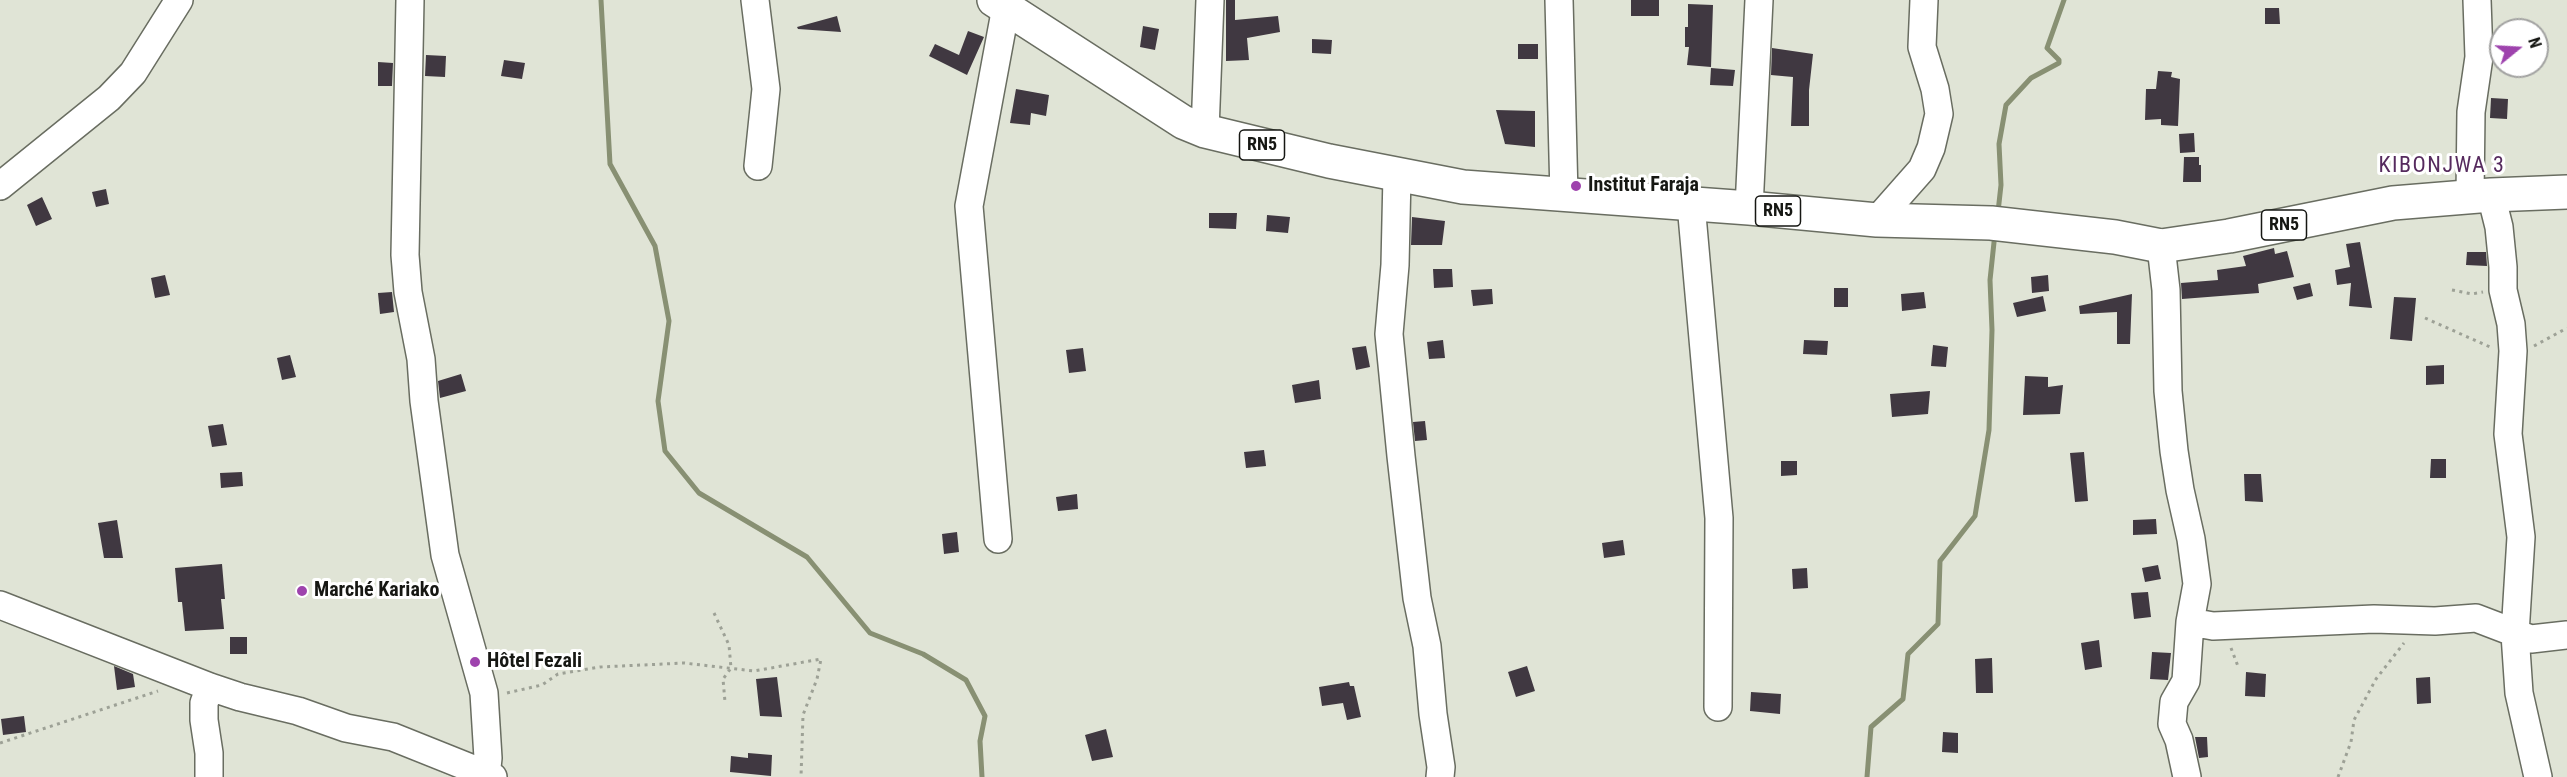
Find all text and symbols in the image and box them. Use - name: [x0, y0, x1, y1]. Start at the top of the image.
- north arrow: [2489, 18, 2549, 78]
- text: N: [2524, 35, 2545, 50]
- road number: RN5: [1240, 130, 1284, 160]
- district label: KIBONJWA 3: [2379, 153, 2505, 179]
- place label: Institut Faraja: [1588, 174, 1699, 198]
- marker: Institut Faraja: [1569, 179, 1583, 193]
- road number: RN5: [1756, 196, 1800, 226]
- road number: RN5: [2262, 210, 2306, 240]
- place label: Marché Kariako: [314, 579, 439, 603]
- marker: Marché Kariako: [295, 584, 309, 598]
- place label: Hôtel Fezali: [487, 650, 582, 674]
- marker: Hôtel Fezali: [468, 655, 482, 669]

